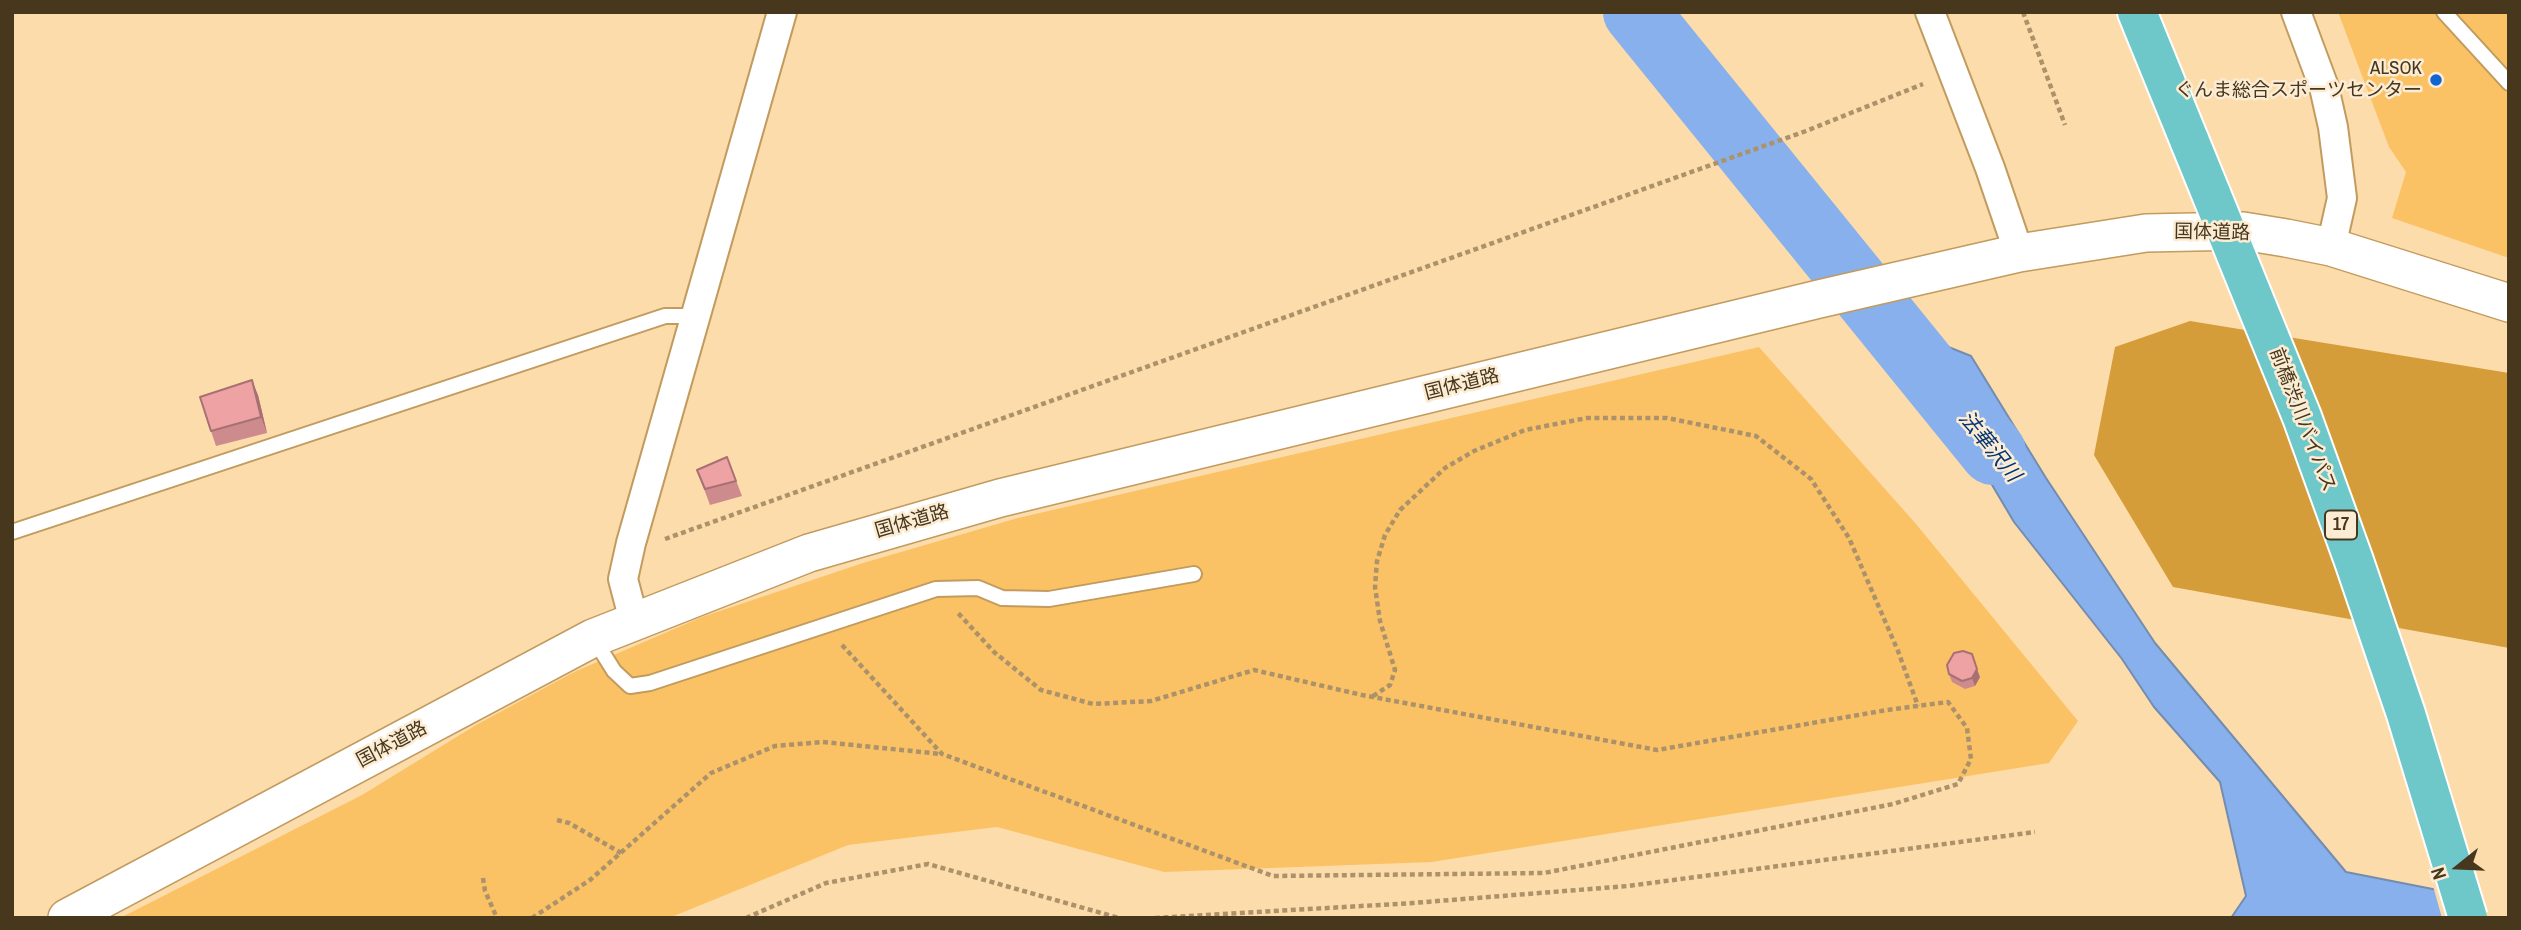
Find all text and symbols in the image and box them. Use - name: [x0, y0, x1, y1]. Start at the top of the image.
- place label: ALSOK ぐんま総合スポーツセンター: [2175, 58, 2422, 102]
- marker: ALSOK ぐんま総合スポーツセンター: [2428, 72, 2444, 88]
- street label: 国体道路: [2174, 221, 2250, 245]
- street label: 前橋渋川バイパス: [2264, 345, 2340, 495]
- street label: 国体道路: [1422, 365, 1502, 405]
- water label: 法華沢川: [1953, 406, 2025, 488]
- street label: 国体道路: [872, 501, 952, 543]
- road number: 17: [2325, 510, 2357, 540]
- street label: 国体道路: [353, 717, 431, 773]
- north arrow: [2423, 832, 2493, 902]
- text: N: [2424, 864, 2452, 883]

